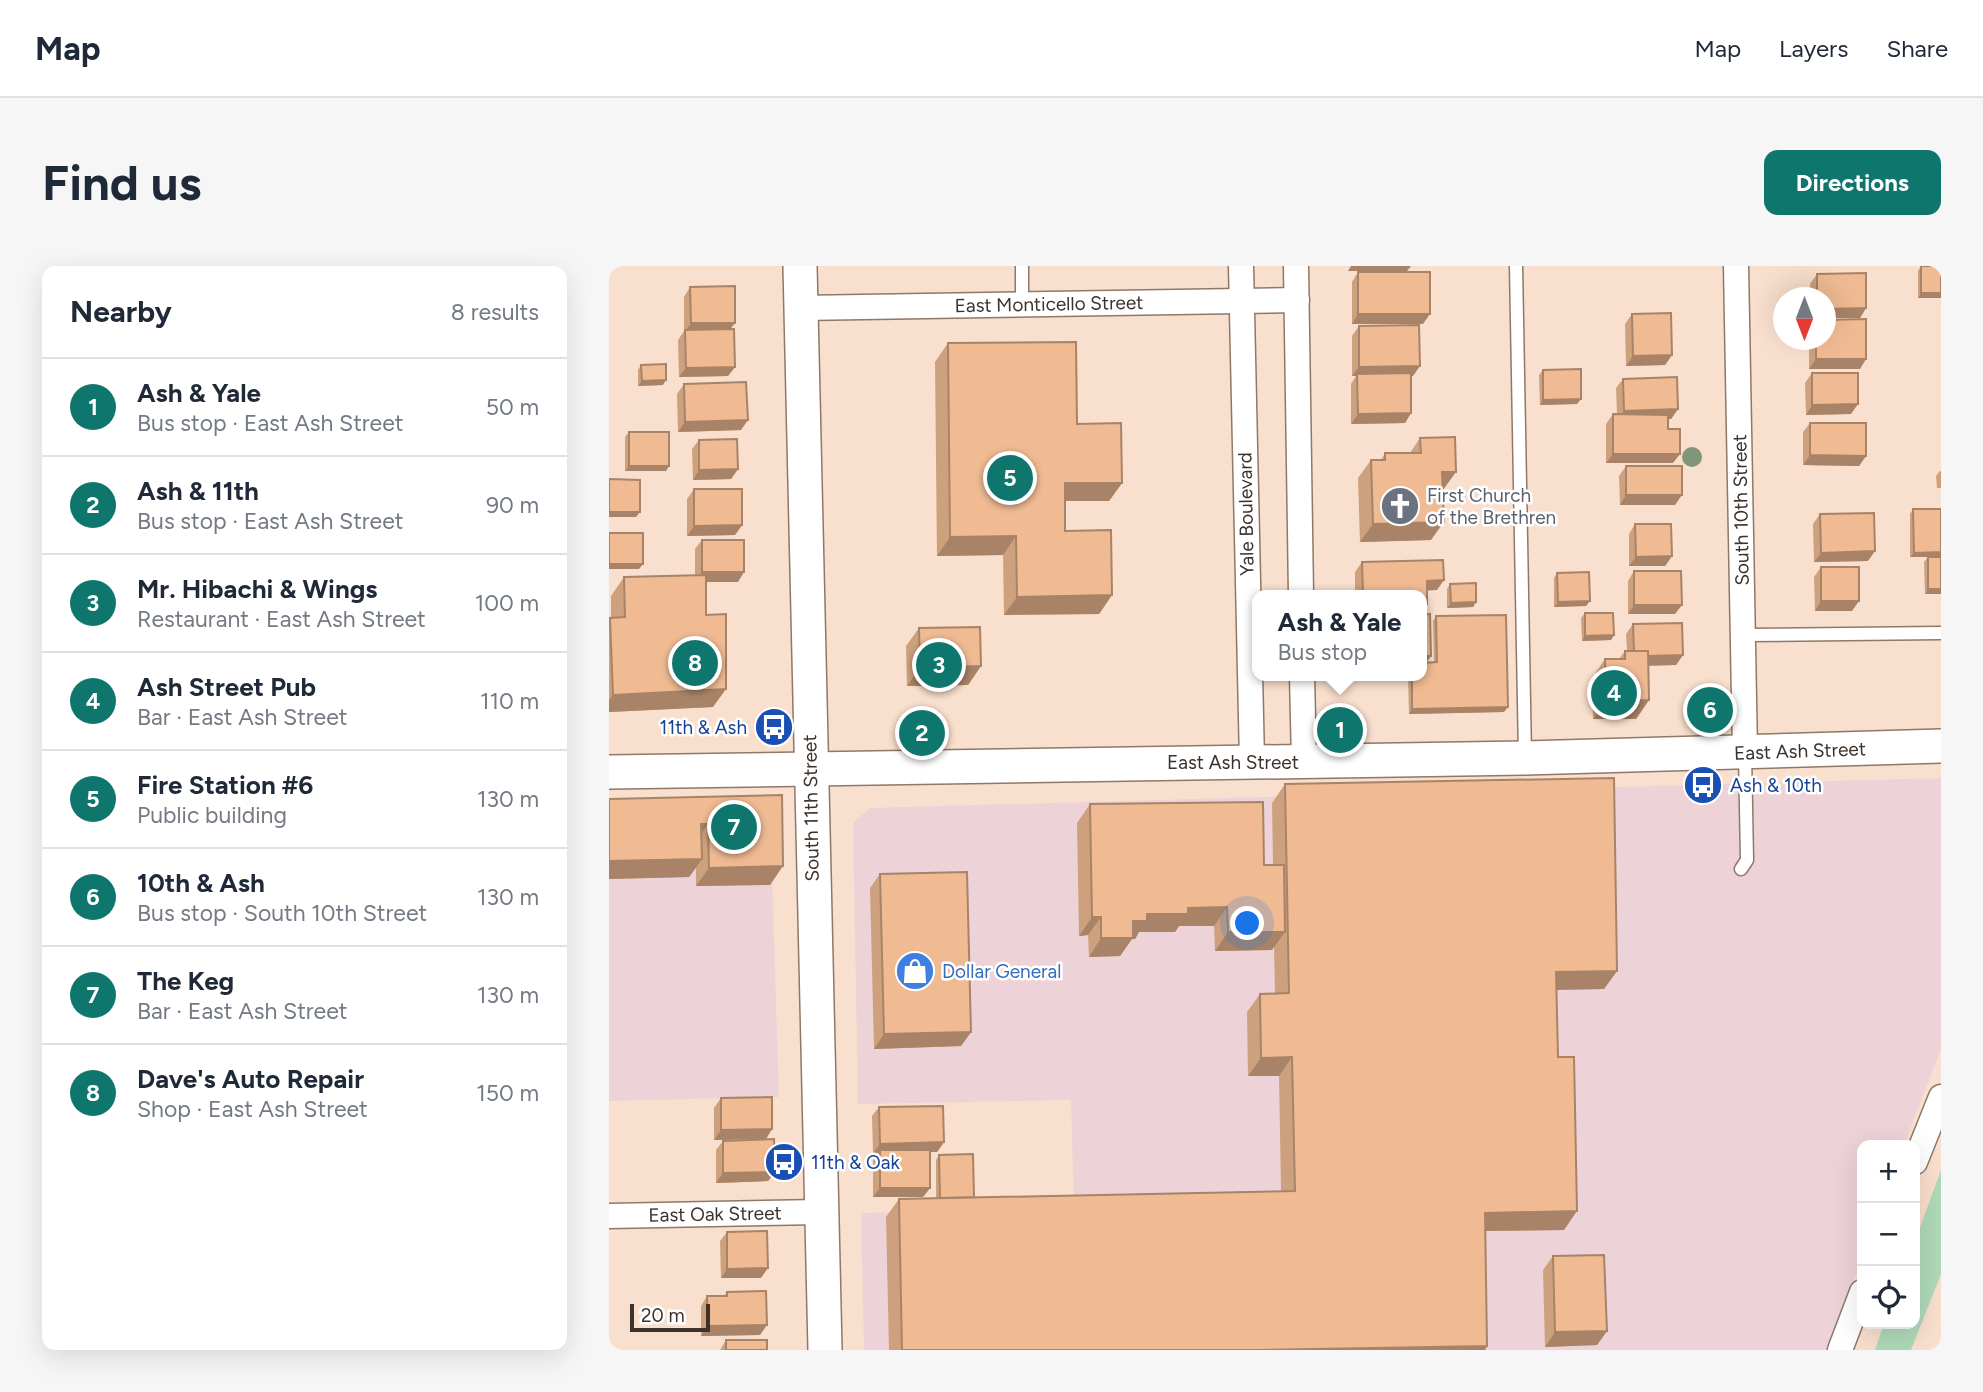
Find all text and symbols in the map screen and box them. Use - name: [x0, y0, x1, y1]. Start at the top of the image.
- text: Map: [35, 29, 101, 68]
- text: Map: [1694, 34, 1741, 63]
- text: Layers: [1779, 34, 1848, 63]
- text: Share: [1886, 34, 1948, 63]
- button: Directions: [1764, 150, 1941, 215]
- text: Find us: [42, 153, 201, 212]
- north arrow: [1773, 287, 1836, 350]
- street label: East Monticello Street: [954, 291, 1144, 317]
- text: Nearby: [70, 293, 172, 330]
- text: 8 results: [451, 298, 539, 326]
- text: Ash & Yale: [137, 377, 261, 409]
- text: 1: [88, 393, 98, 421]
- text: 50 m: [486, 393, 539, 421]
- text: Bus stop · East Ash Street: [137, 409, 403, 437]
- street label: South 10th Street: [1728, 434, 1754, 586]
- pin: 5: [987, 452, 1033, 504]
- street label: Yale Boulevard: [1233, 452, 1259, 576]
- text: Ash & 11th: [137, 475, 259, 507]
- place label: First Church of the Brethren: [1427, 484, 1556, 529]
- church icon: First Church of the Brethren: [1379, 485, 1421, 527]
- text: 2: [86, 491, 100, 519]
- text: 90 m: [486, 491, 539, 519]
- text: Bus stop · East Ash Street: [137, 507, 403, 535]
- text: Mr. Hibachi & Wings: [137, 573, 377, 605]
- text: 3: [87, 589, 99, 617]
- text: 100 m: [475, 589, 539, 617]
- popup: [1252, 590, 1427, 681]
- text: Restaurant · East Ash Street: [137, 605, 426, 633]
- text: Ash & Yale: [1278, 606, 1401, 638]
- pin: 8: [672, 637, 718, 689]
- text: Bus stop: [1278, 638, 1367, 666]
- pin: 3: [916, 639, 962, 691]
- pin: 4: [1591, 667, 1637, 719]
- text: Ash Street Pub: [137, 671, 316, 703]
- pin: 6: [1687, 684, 1733, 736]
- text: 4: [86, 687, 100, 715]
- text: 110 m: [480, 687, 539, 715]
- text: Bar · East Ash Street: [137, 703, 347, 731]
- pin: 1: [1317, 704, 1363, 756]
- bus stop icon: 11th & Ash: [753, 706, 795, 748]
- pin: 2: [899, 707, 945, 759]
- place label: 11th & Ash: [660, 716, 747, 739]
- street label: South 11th Street: [798, 734, 824, 882]
- street label: East Ash Street: [1734, 737, 1866, 765]
- street label: East Ash Street: [1167, 751, 1299, 774]
- bus stop icon: Ash & 10th: [1682, 764, 1724, 806]
- text: Fire Station #6: [137, 769, 313, 801]
- place label: Ash & 10th: [1730, 774, 1822, 797]
- text: 5: [86, 785, 100, 813]
- text: 130 m: [477, 785, 539, 813]
- text: Public building: [137, 801, 287, 829]
- pin: 7: [711, 801, 757, 853]
- text: 10th & Ash: [137, 867, 265, 899]
- text: 6: [86, 883, 100, 911]
- text: 130 m: [477, 883, 539, 911]
- text: Bus stop · South 10th Street: [137, 899, 427, 927]
- your location: [1230, 906, 1264, 940]
- shop icon: Dollar General: [894, 950, 936, 992]
- place label: Dollar General: [942, 960, 1061, 983]
- text: The Keg: [137, 965, 234, 997]
- text: 7: [87, 981, 99, 1009]
- text: 130 m: [477, 981, 539, 1009]
- text: Bar · East Ash Street: [137, 997, 347, 1025]
- text: Dave's Auto Repair: [137, 1063, 364, 1095]
- text: 8: [86, 1079, 100, 1107]
- text: 150 m: [476, 1079, 539, 1107]
- text: Shop · East Ash Street: [137, 1095, 368, 1123]
- map controls: [1857, 1140, 1920, 1329]
- button: +: [1857, 1140, 1920, 1203]
- bus stop icon: 11th & Oak: [763, 1141, 805, 1183]
- place label: 11th & Oak: [811, 1151, 901, 1174]
- street label: East Oak Street: [648, 1201, 782, 1227]
- button: −: [1857, 1203, 1920, 1266]
- button: locate: [1857, 1266, 1920, 1329]
- scale bar: [630, 1301, 711, 1333]
- text: 20 m: [641, 1304, 685, 1327]

